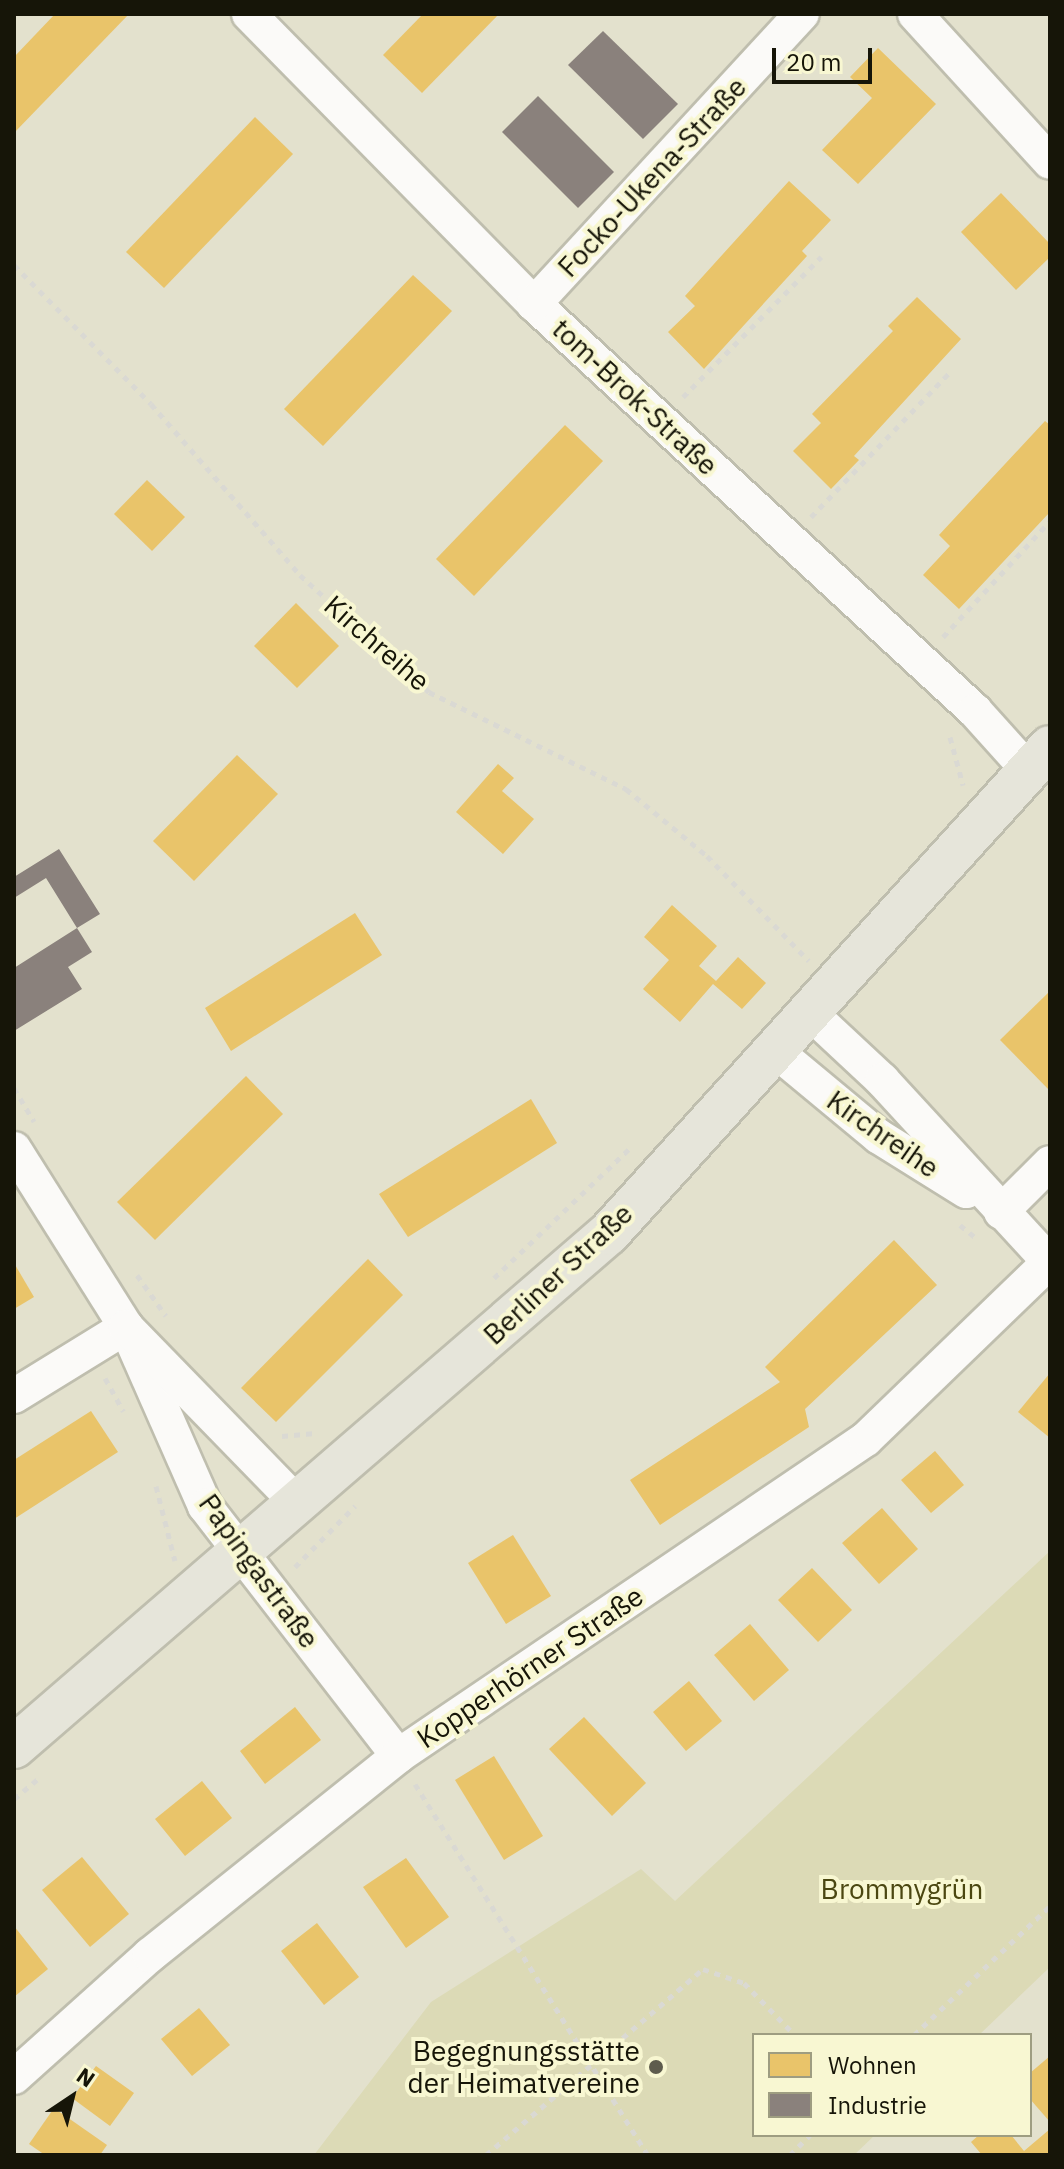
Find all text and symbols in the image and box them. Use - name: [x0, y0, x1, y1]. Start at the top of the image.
- scale bar: [776, 32, 876, 82]
- text: 20 m: [786, 46, 841, 78]
- street label: Focko-Ukena-Straße: [551, 70, 753, 284]
- street label: tom-Brok-Straße: [545, 312, 725, 482]
- street label: Kirchreihe: [317, 588, 437, 698]
- street label: Kirchreihe: [821, 1083, 945, 1185]
- street label: Berliner Straße: [477, 1197, 639, 1351]
- street label: Papingastraße: [192, 1487, 326, 1655]
- street label: Kopperhörner Straße: [411, 1579, 649, 1755]
- park label: Brommygrün: [821, 1872, 983, 1906]
- legend: [752, 2033, 1032, 2137]
- place label: Begegnungsstätte der Heimatvereine: [407, 2034, 640, 2100]
- text: Wohnen: [828, 2049, 917, 2081]
- north arrow: [32, 2057, 112, 2137]
- marker: Begegnungsstätte der Heimatvereine: [647, 2058, 665, 2076]
- text: N: [71, 2060, 101, 2093]
- text: Industrie: [828, 2089, 927, 2121]

